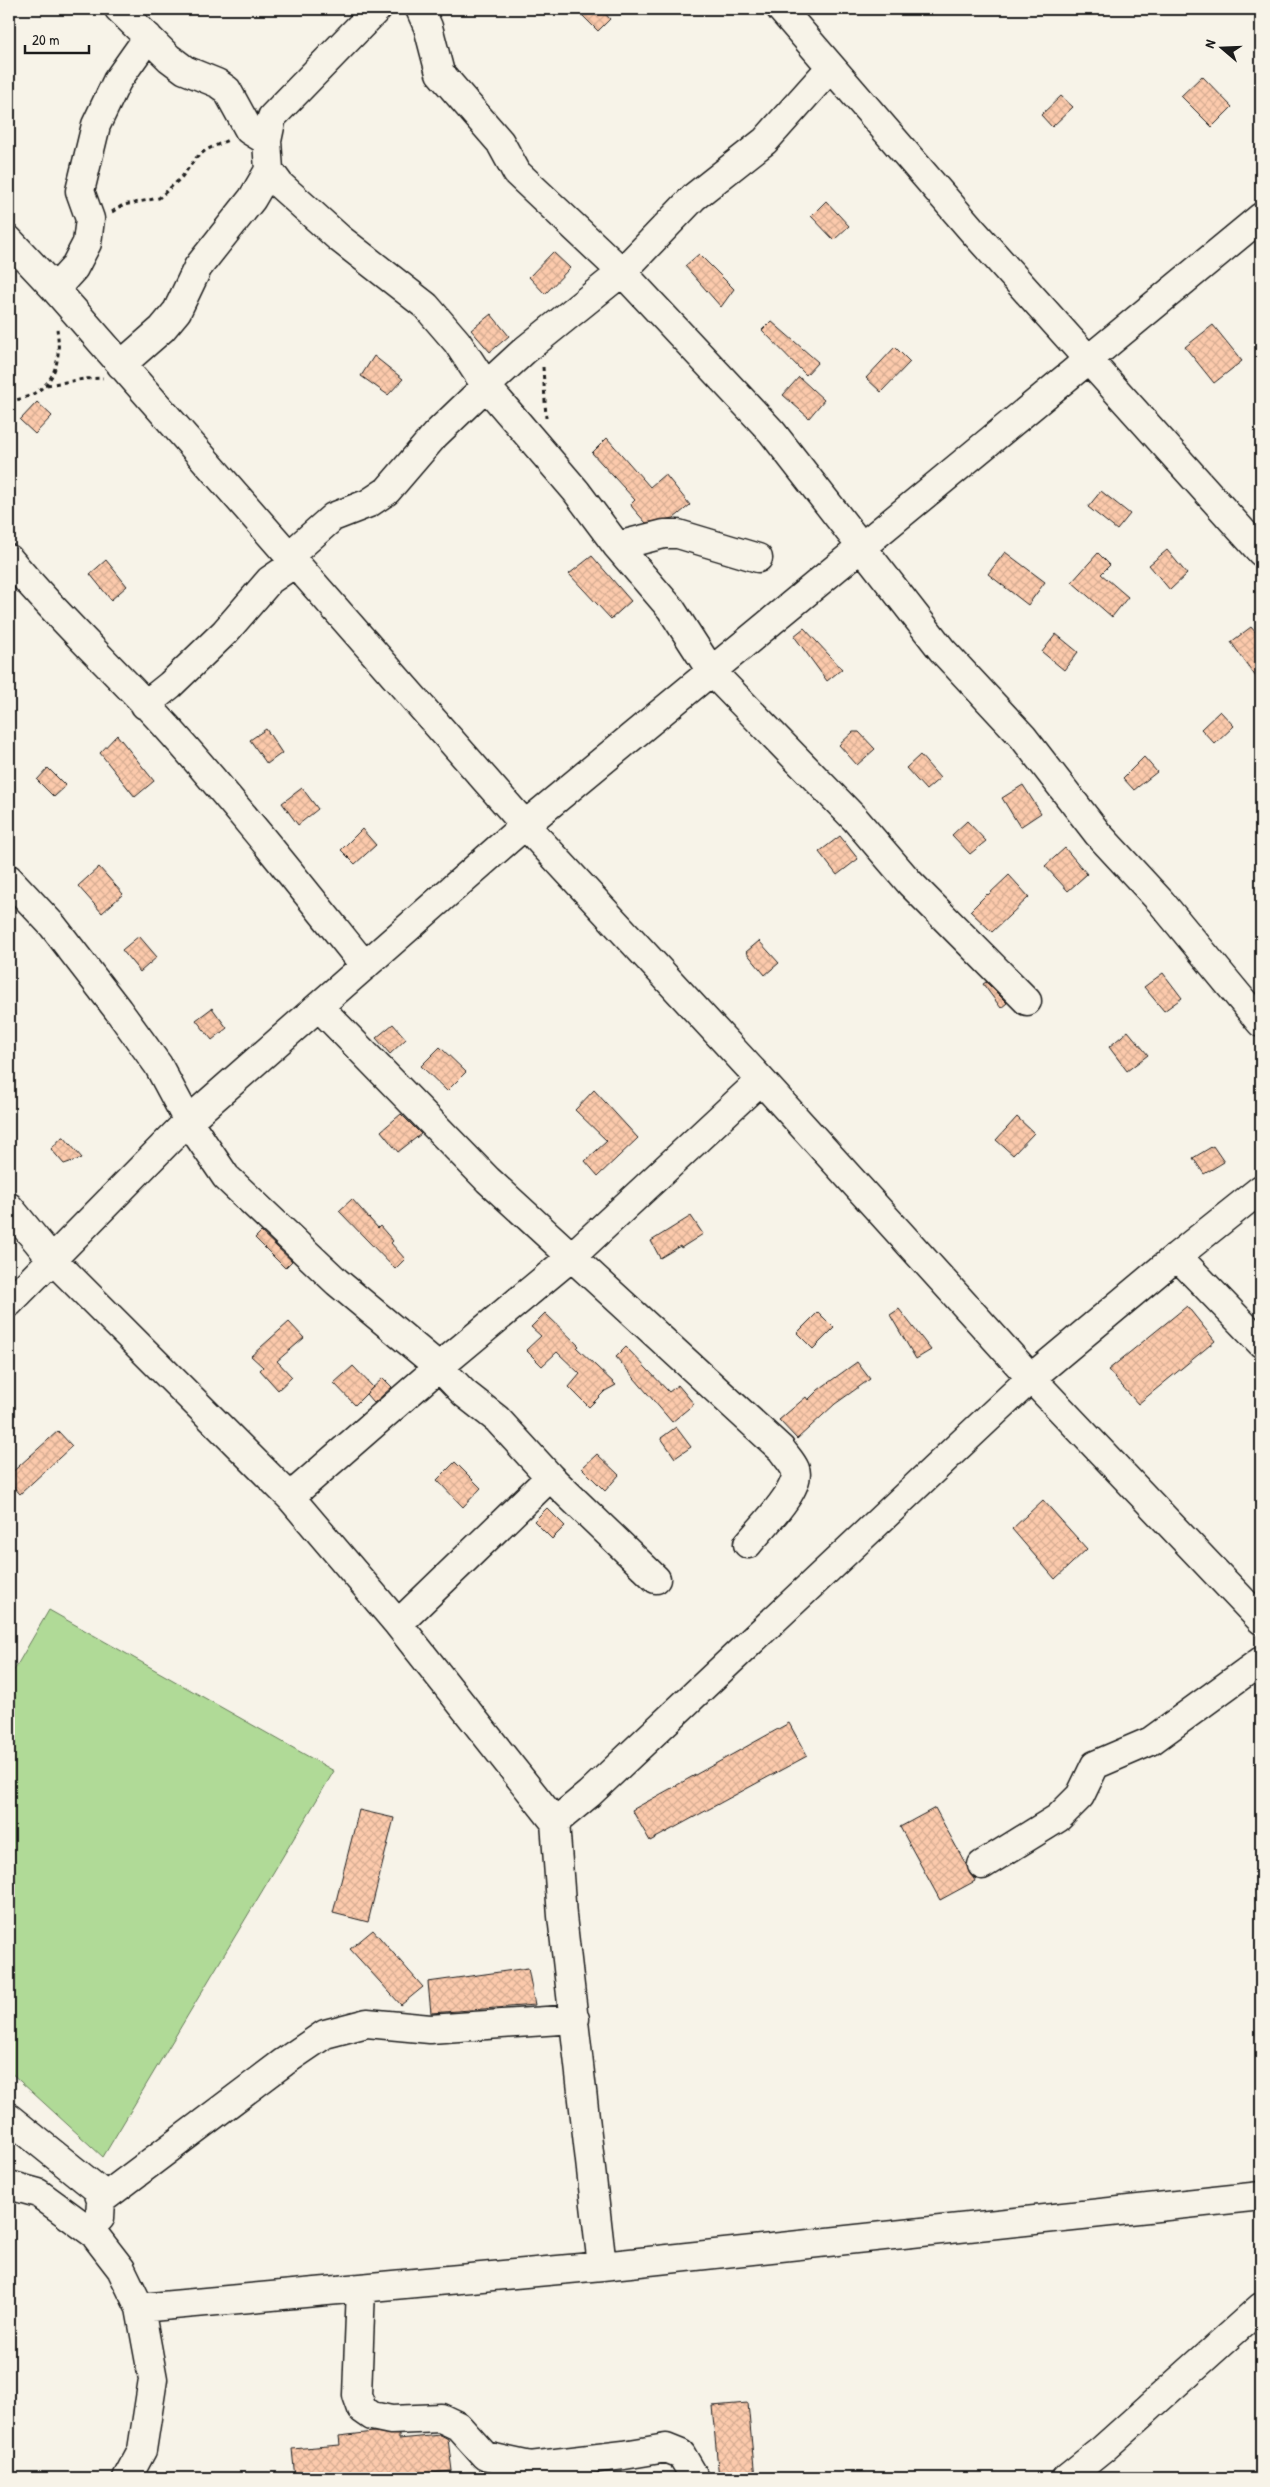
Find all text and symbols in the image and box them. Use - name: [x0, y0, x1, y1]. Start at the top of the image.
- scale bar: [25, 22, 89, 54]
- north arrow: [1198, 22, 1248, 72]
- text: 20 m: [32, 29, 59, 50]
- text: N: [1199, 36, 1220, 50]

